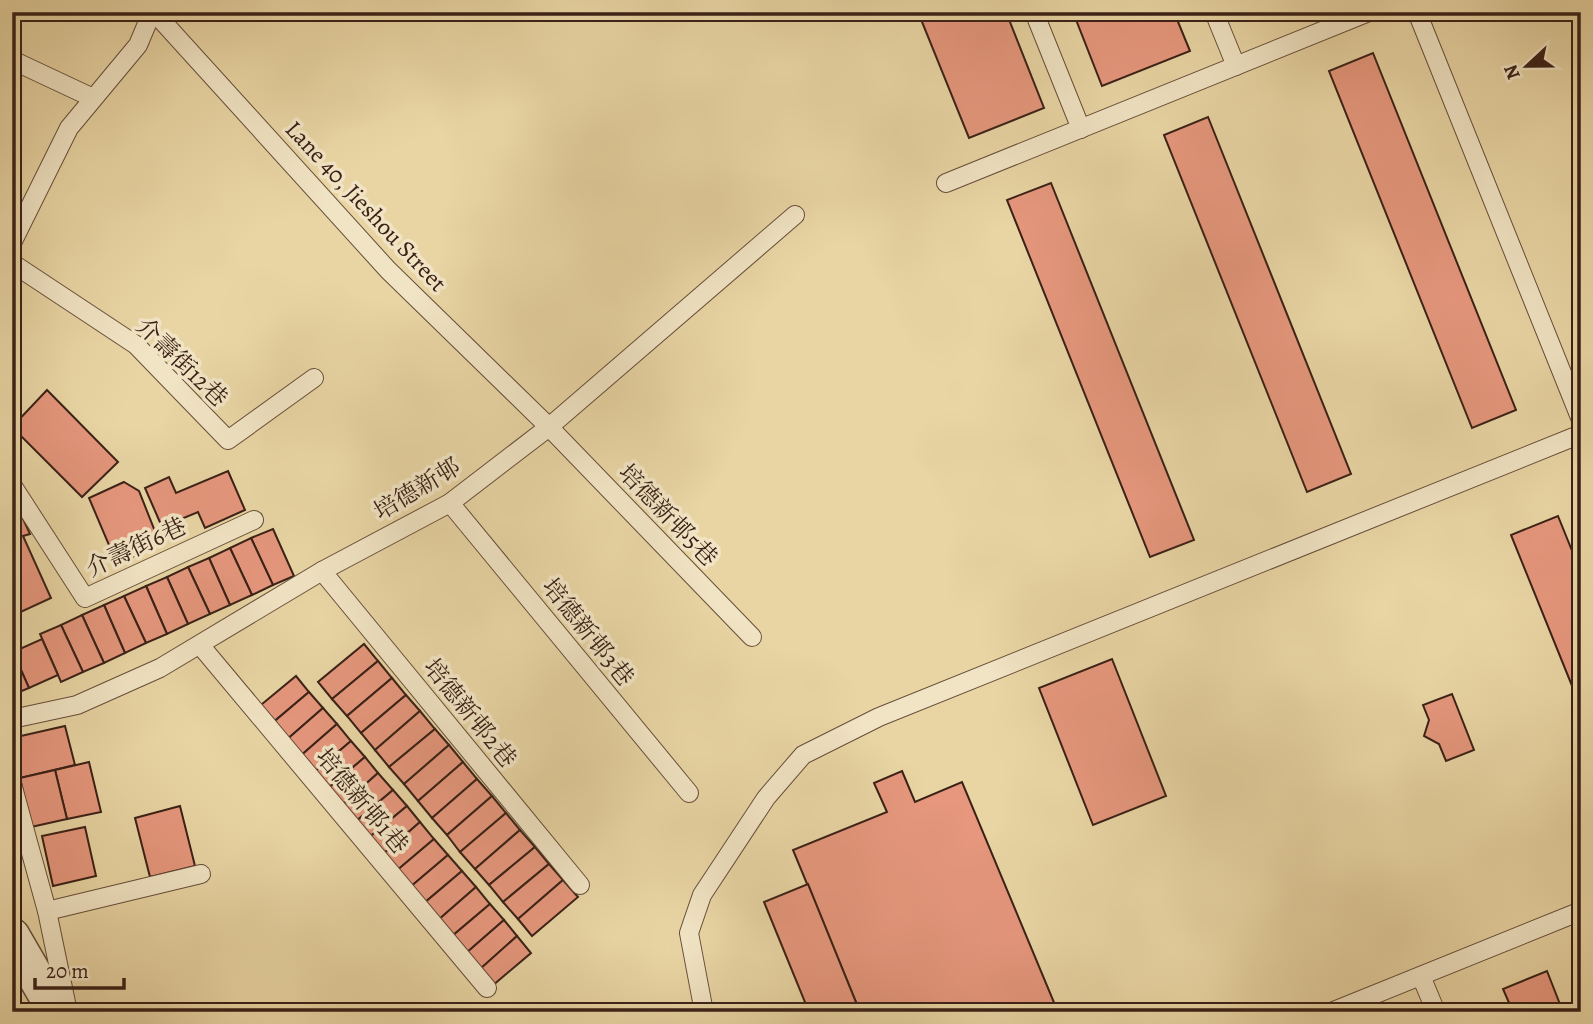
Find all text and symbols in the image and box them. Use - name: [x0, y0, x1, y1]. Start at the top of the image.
- north arrow: [1492, 32, 1562, 102]
- text: N: [1497, 61, 1527, 83]
- street label: Lane 40, Jieshou Street: [278, 114, 454, 299]
- street label: 介壽街12巷: [129, 310, 235, 414]
- street label: 培德新邨: [368, 451, 466, 527]
- street label: 培德新邨5巷: [611, 457, 725, 573]
- street label: 介壽街6巷: [81, 510, 191, 584]
- street label: 培德新邨3巷: [535, 571, 641, 693]
- street label: 培德新邨2巷: [416, 652, 524, 774]
- street label: 培德新邨1巷: [309, 742, 415, 860]
- scale bar: [35, 947, 124, 991]
- text: 20 m: [46, 957, 89, 985]

